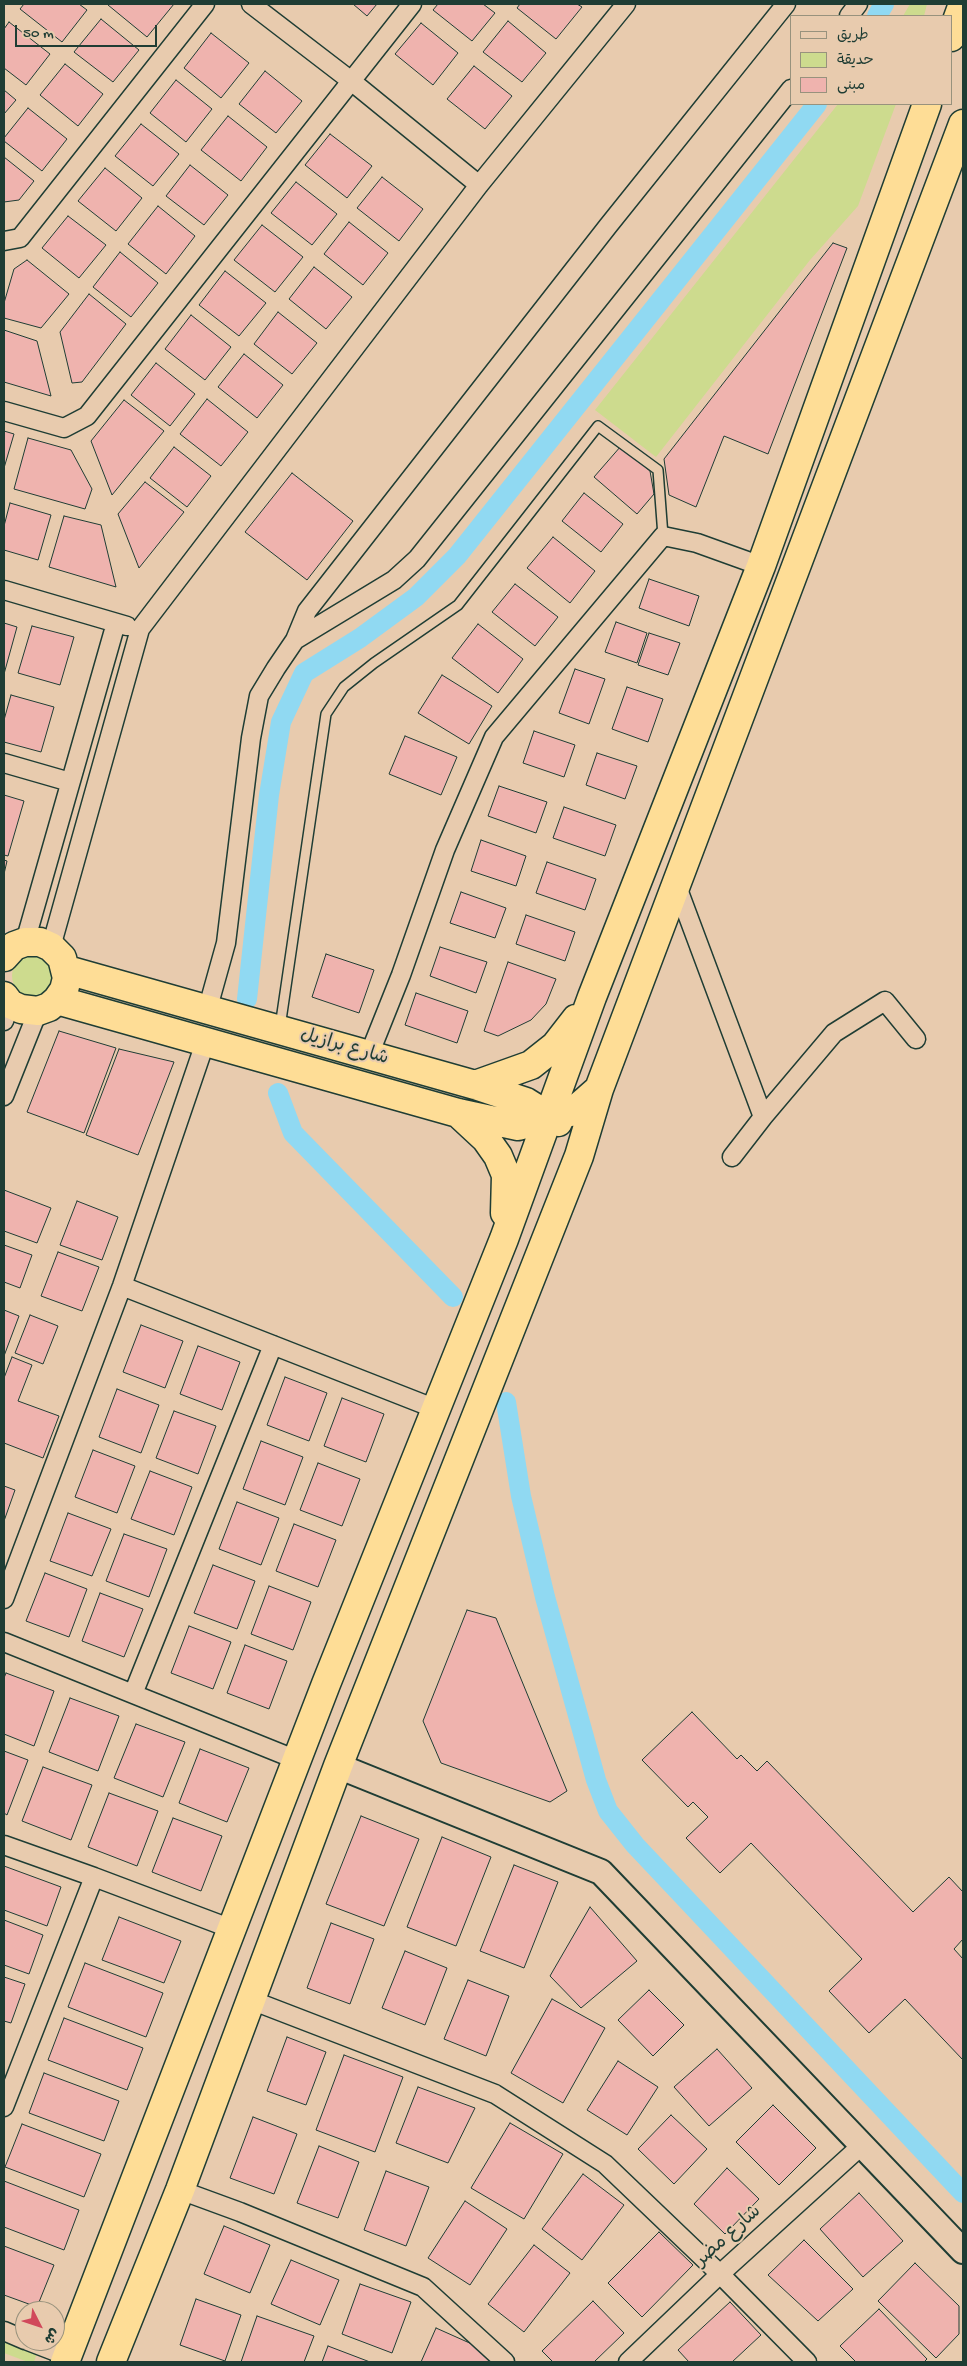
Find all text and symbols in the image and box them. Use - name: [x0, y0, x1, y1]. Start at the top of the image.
- scale bar: [18, 15, 160, 47]
- legend: [790, 15, 952, 105]
- text: 50 m: [23, 25, 54, 43]
- text: طريق: [837, 27, 869, 45]
- text: حديقة: [837, 52, 874, 70]
- text: مبنى: [837, 77, 865, 95]
- street label: شارع برازيل: [297, 1024, 391, 1072]
- street label: شارع مضر: [691, 2201, 767, 2273]
- north arrow: [15, 2301, 65, 2351]
- text: ش: [39, 2324, 62, 2347]

